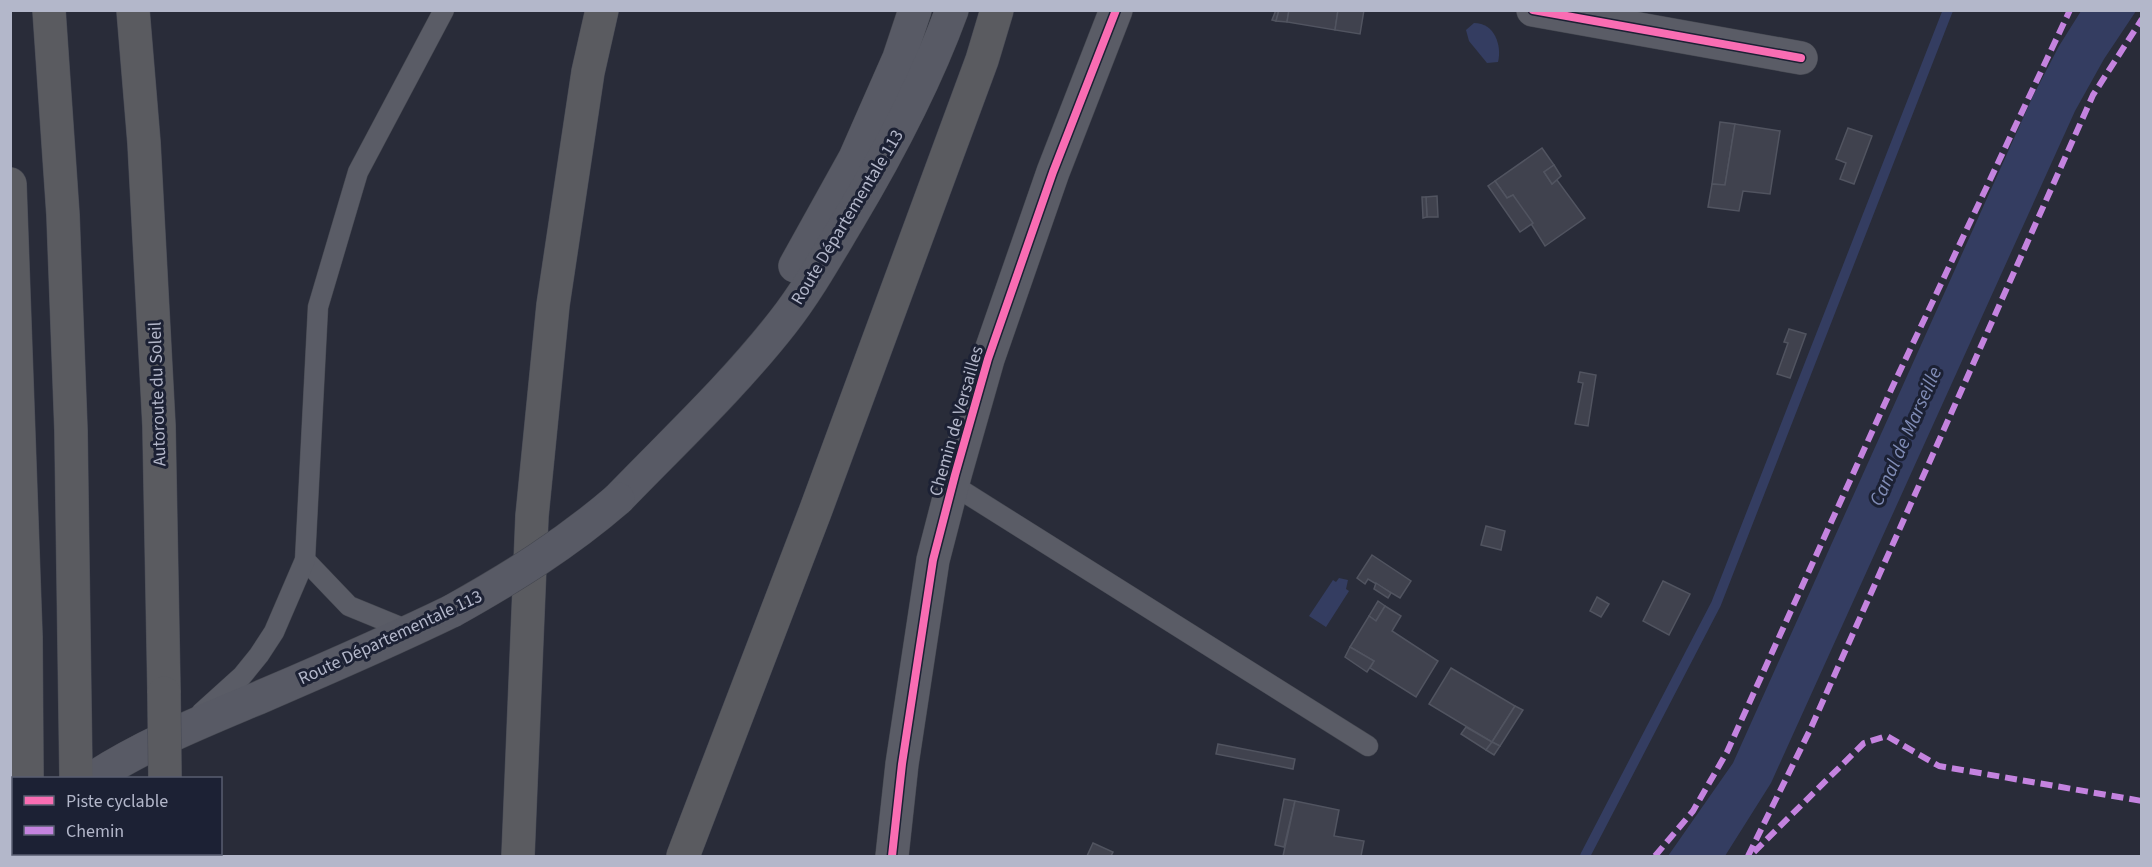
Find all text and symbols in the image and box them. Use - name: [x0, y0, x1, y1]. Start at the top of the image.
- street label: Route Départementale 113: [785, 125, 910, 310]
- street label: Autoroute du Soleil: [142, 321, 173, 467]
- street label: Chemin de Versailles: [923, 343, 990, 499]
- water label: Canal de Marseille: [1863, 362, 1949, 510]
- street label: Route Départementale 113: [294, 584, 486, 691]
- legend: [12, 777, 222, 855]
- text: Piste cyclable: [66, 789, 168, 814]
- text: Chemin: [66, 819, 124, 844]

